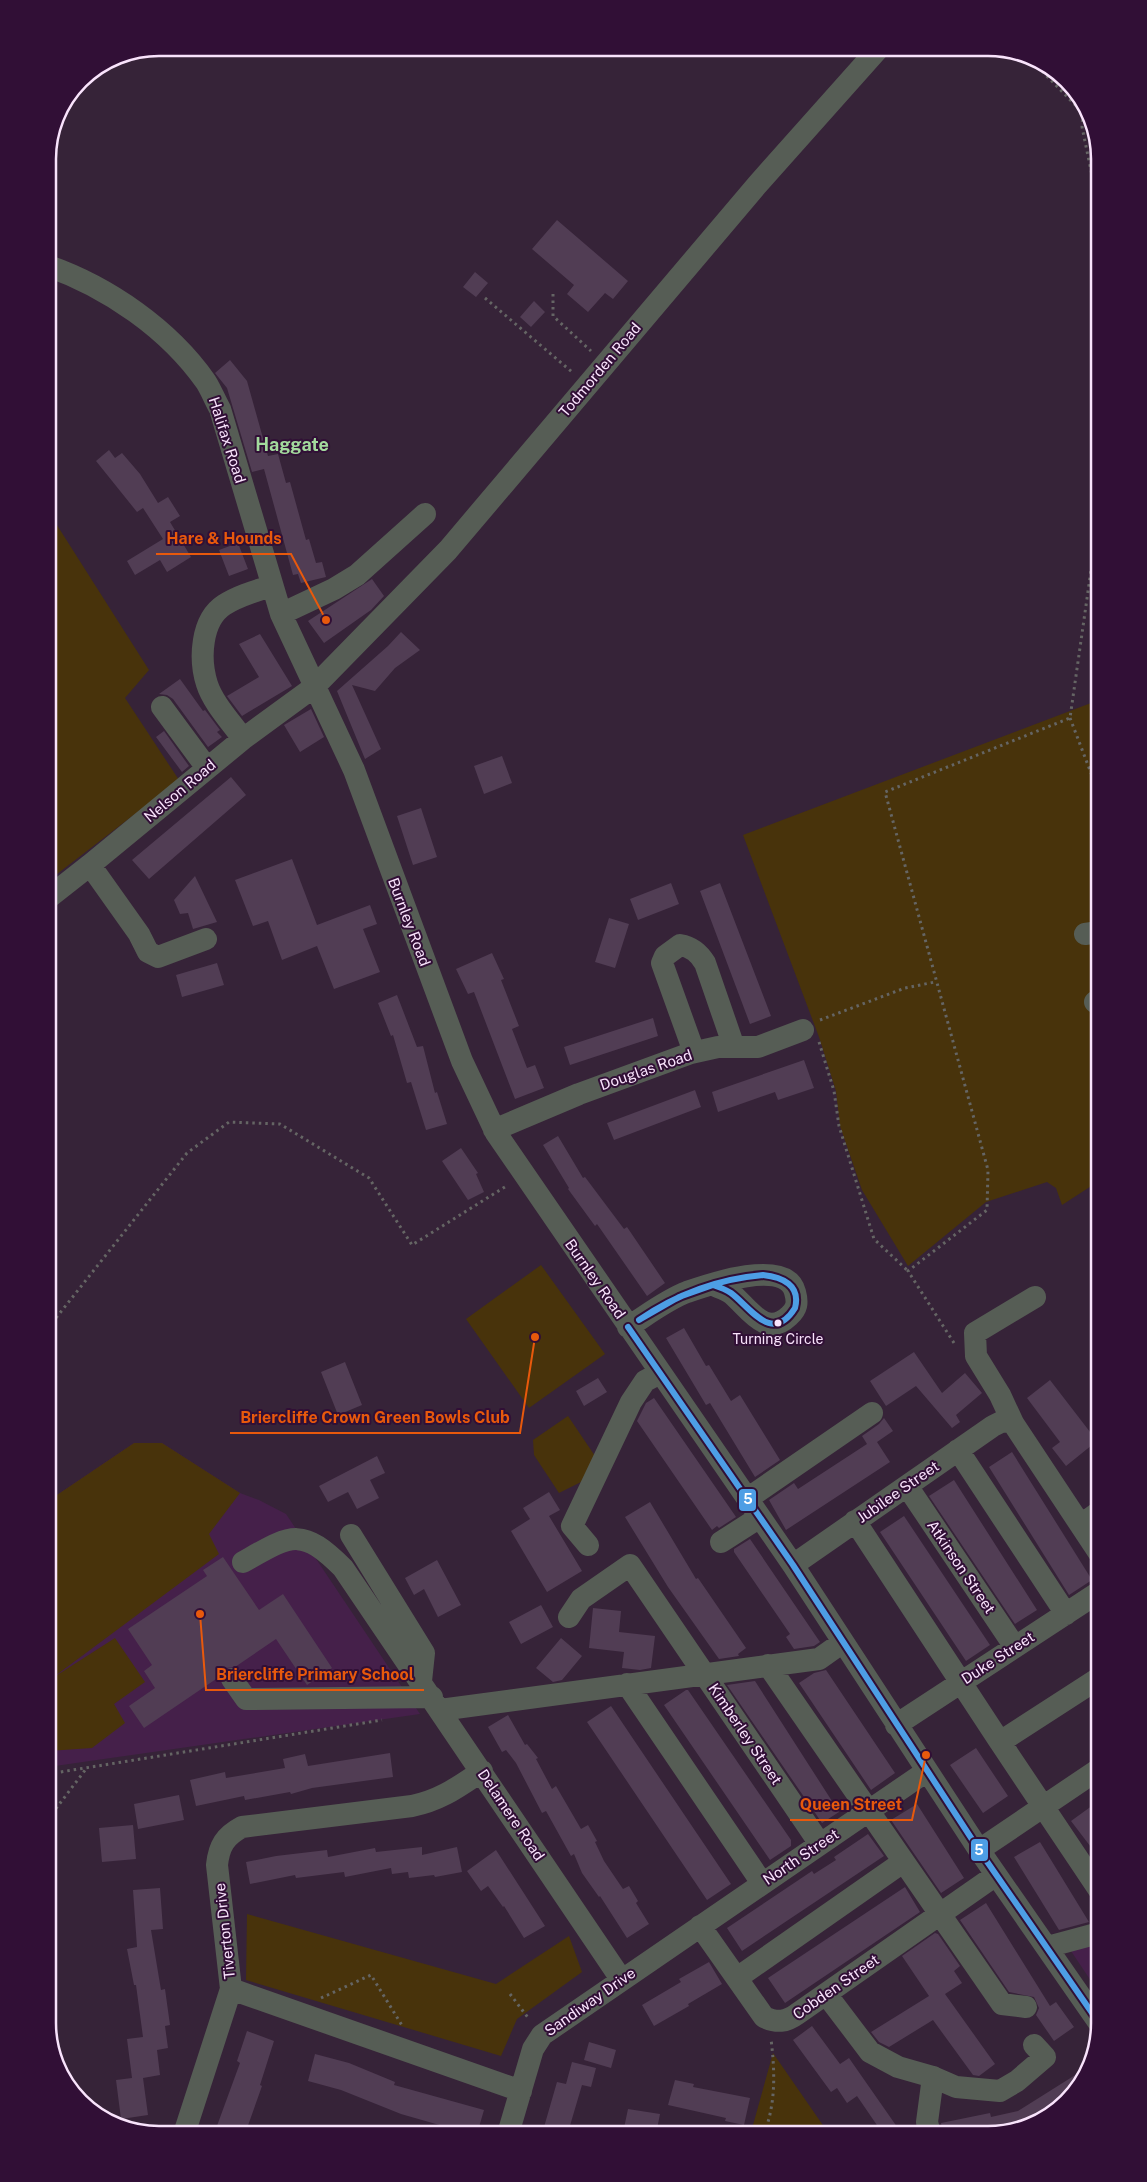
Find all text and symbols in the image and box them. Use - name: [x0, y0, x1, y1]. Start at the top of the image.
- street label: Todmorden Road: [555, 319, 644, 420]
- street label: Halifax Road: [206, 395, 249, 485]
- district label: Haggate: [255, 434, 329, 455]
- callout: Hare & Hounds: [156, 523, 291, 554]
- text: Hare & Hounds: [166, 529, 282, 548]
- street label: Nelson Road: [141, 756, 219, 825]
- street label: Burnley Road: [385, 875, 434, 968]
- street label: Douglas Road: [598, 1046, 694, 1093]
- street label: Burnley Road: [562, 1236, 629, 1322]
- marker: Turning Circle: [773, 1318, 783, 1328]
- place label: Turning Circle: [733, 1331, 824, 1347]
- callout: Briercliffe Crown Green Bowls Club: [230, 1402, 520, 1433]
- text: Briercliffe Crown Green Bowls Club: [240, 1408, 510, 1427]
- street label: Jubilee Street: [854, 1457, 942, 1526]
- line badge: 5: [738, 1488, 757, 1512]
- text: 5: [743, 1491, 753, 1507]
- street label: Atkinson Street: [924, 1517, 999, 1617]
- street label: Duke Street: [958, 1628, 1037, 1687]
- callout: Briercliffe Primary School: [206, 1659, 424, 1690]
- text: Briercliffe Primary School: [216, 1665, 414, 1684]
- street label: Kimberley Street: [705, 1680, 786, 1788]
- street label: Delamere Road: [475, 1766, 548, 1864]
- callout: Queen Street: [790, 1789, 912, 1820]
- text: Queen Street: [800, 1795, 903, 1814]
- street label: North Street: [760, 1825, 842, 1888]
- line badge: 5: [970, 1838, 989, 1862]
- text: 5: [974, 1842, 984, 1858]
- street label: Tiverton Drive: [211, 1882, 238, 1980]
- street label: Cobden Street: [789, 1950, 882, 2023]
- street label: Sandiway Drive: [541, 1964, 638, 2039]

